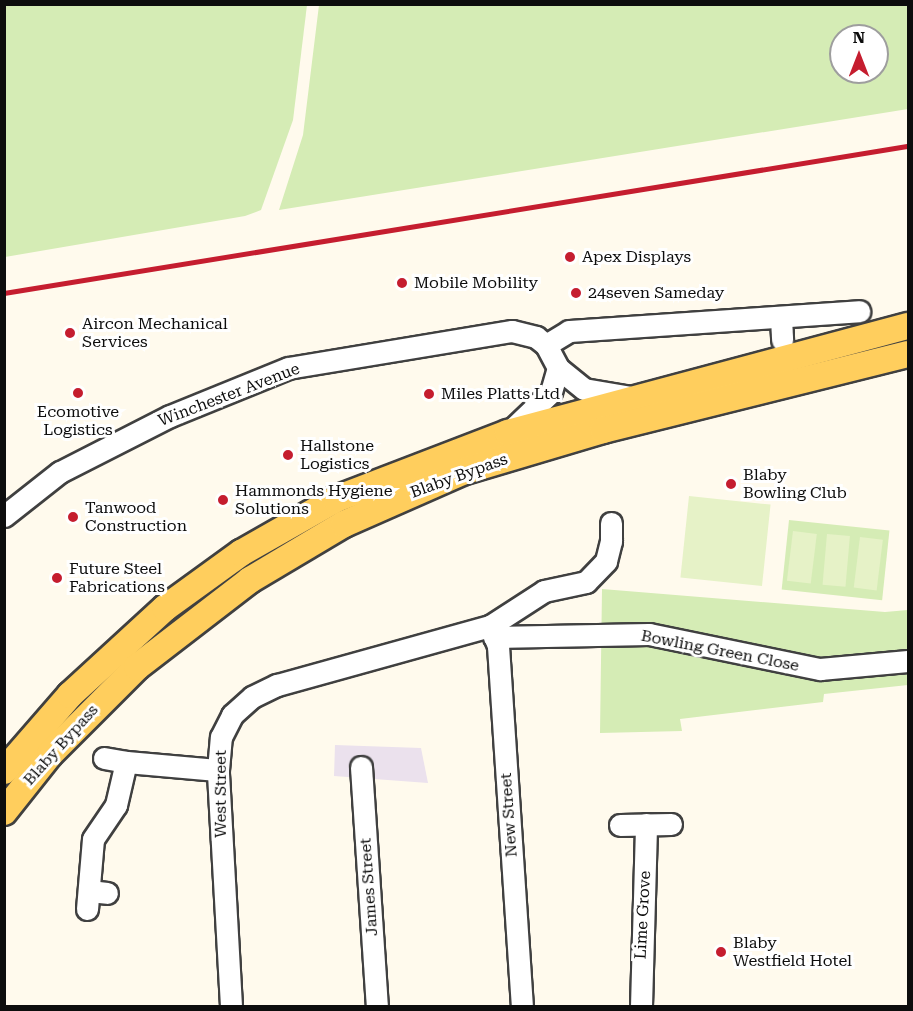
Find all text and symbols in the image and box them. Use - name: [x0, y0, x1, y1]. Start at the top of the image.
- north arrow: [829, 24, 889, 84]
- text: N: [853, 28, 865, 47]
- place label: Apex Displays: [582, 247, 691, 267]
- marker: Apex Displays: [563, 250, 577, 264]
- place label: Mobile Mobility: [414, 273, 538, 293]
- marker: Mobile Mobility: [395, 276, 409, 290]
- place label: 24seven Sameday: [588, 283, 724, 303]
- marker: 24seven Sameday: [569, 286, 583, 300]
- place label: Aircon Mechanical Services: [82, 314, 228, 352]
- marker: Aircon Mechanical Services: [63, 326, 77, 340]
- street label: Winchester Avenue: [156, 359, 302, 431]
- place label: Miles Platts Ltd: [441, 384, 560, 404]
- marker: Ecomotive Logistics: [71, 386, 85, 400]
- marker: Miles Platts Ltd: [422, 387, 436, 401]
- place label: Ecomotive Logistics: [37, 402, 119, 440]
- place label: Hallstone Logistics: [300, 436, 374, 474]
- marker: Hallstone Logistics: [281, 448, 295, 462]
- street label: Blaby Bypass: [408, 450, 510, 502]
- place label: Blaby Bowling Club: [743, 465, 847, 503]
- marker: Blaby Bowling Club: [724, 477, 738, 491]
- place label: Hammonds Hygiene Solutions: [235, 481, 393, 519]
- marker: Hammonds Hygiene Solutions: [216, 493, 230, 507]
- place label: Tanwood Construction: [85, 498, 187, 536]
- marker: Tanwood Construction: [66, 510, 80, 524]
- place label: Future Steel Fabrications: [69, 559, 165, 597]
- marker: Future Steel Fabrications: [50, 571, 64, 585]
- street label: Bowling Green Close: [639, 626, 801, 676]
- street label: Blaby Bypass: [20, 701, 102, 789]
- street label: West Street: [211, 750, 231, 838]
- street label: New Street: [496, 772, 522, 858]
- street label: James Street: [356, 837, 382, 937]
- street label: Lime Grove: [631, 870, 655, 960]
- place label: Blaby Westfield Hotel: [733, 933, 852, 971]
- marker: Blaby Westfield Hotel: [714, 945, 728, 959]

